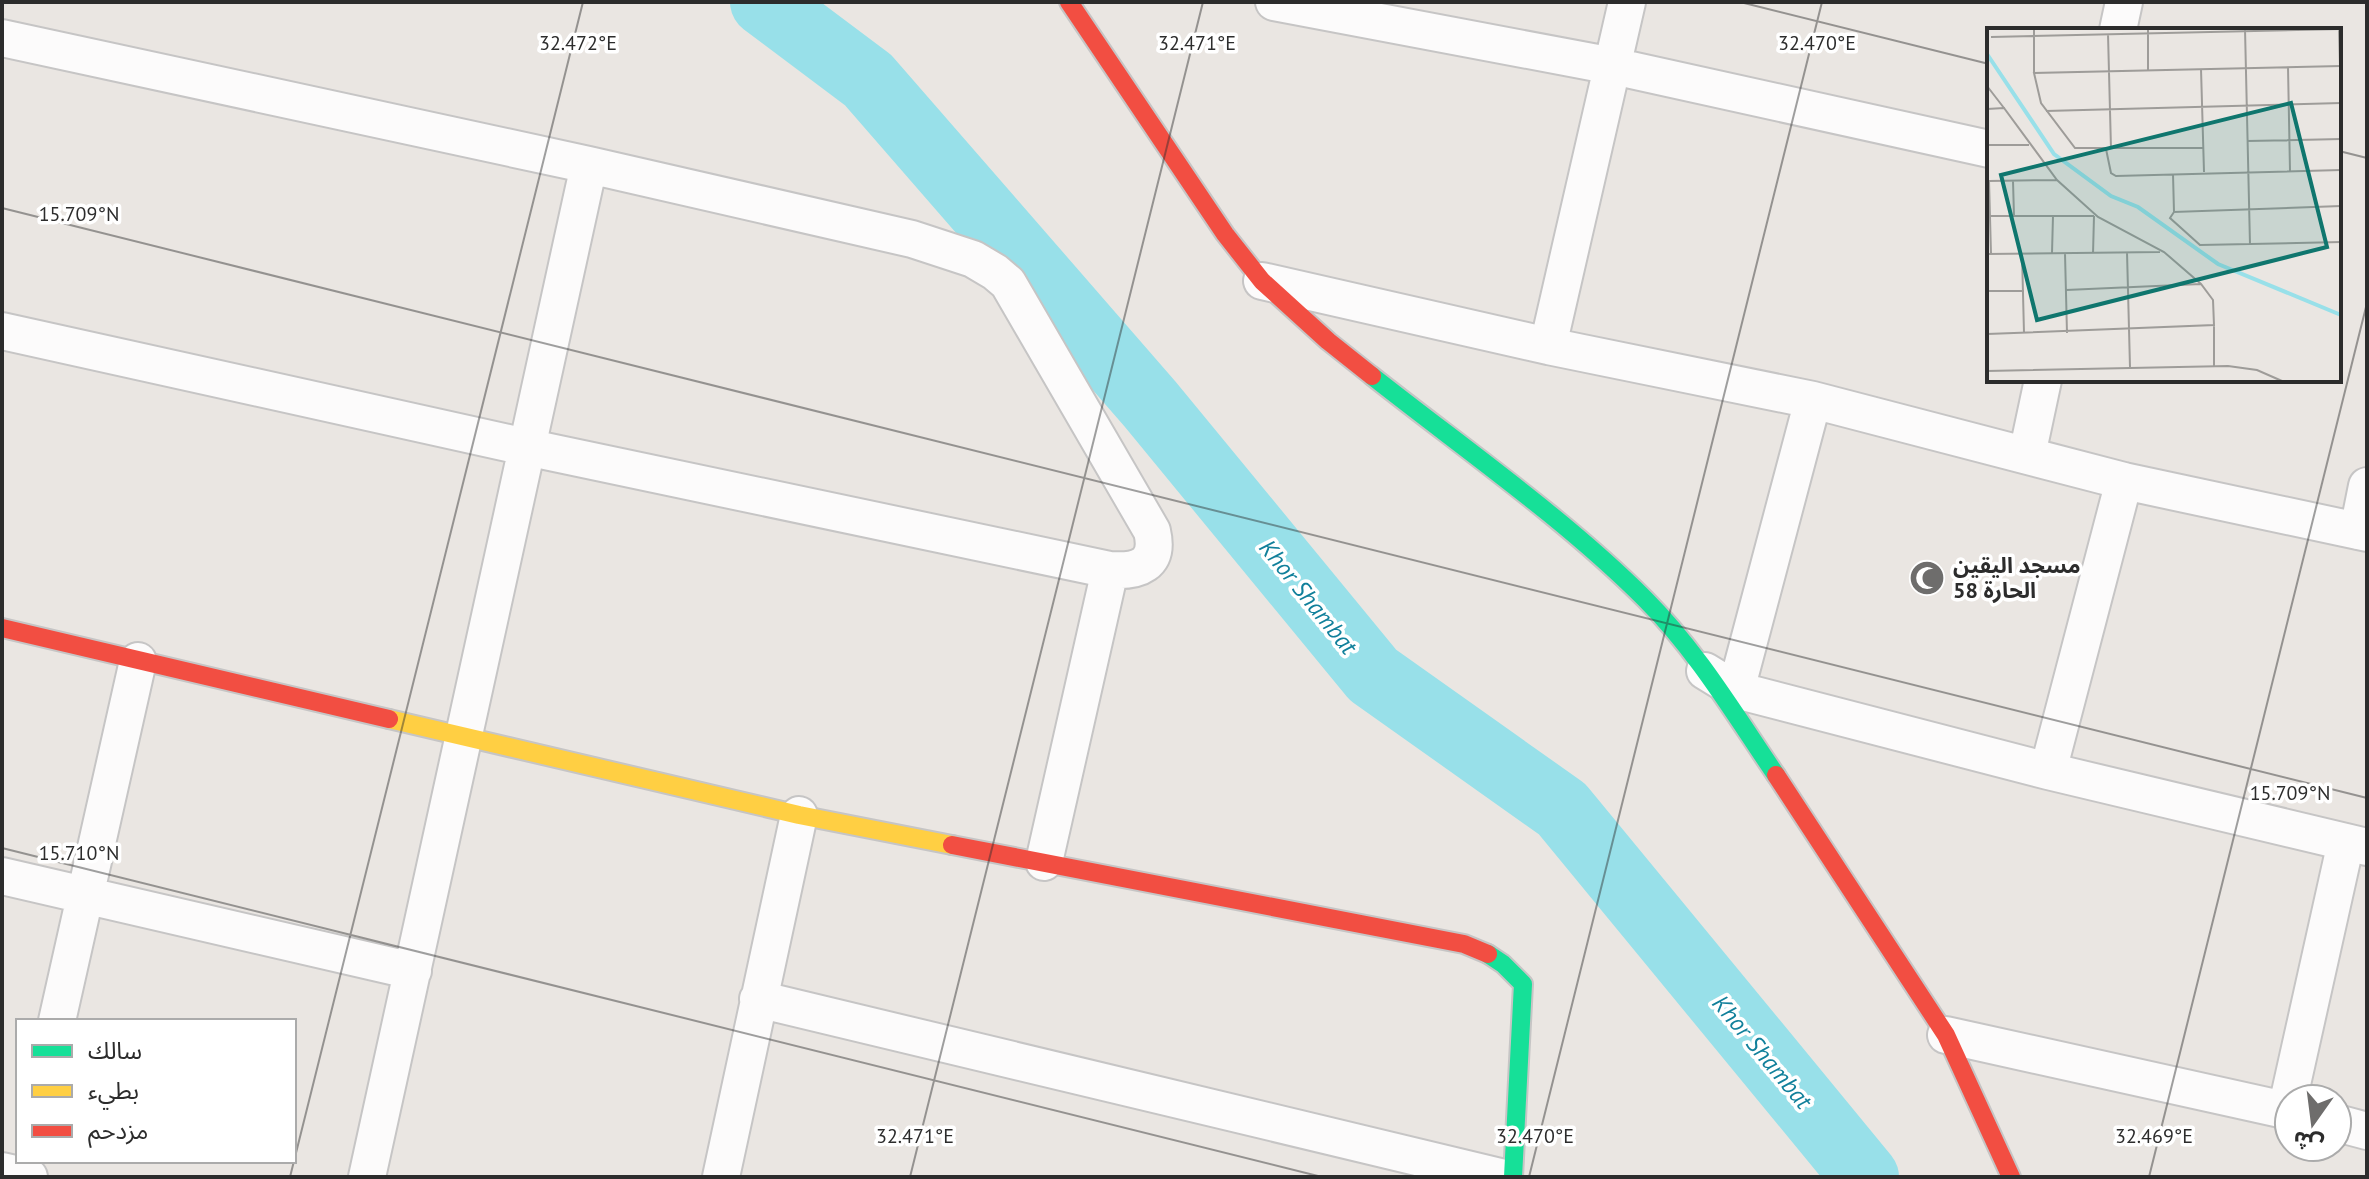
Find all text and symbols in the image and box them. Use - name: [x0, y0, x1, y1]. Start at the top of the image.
- inset map: [1987, 28, 2341, 382]
- text: 32.472°E: [539, 30, 617, 56]
- text: 32.471°E: [1158, 30, 1236, 56]
- text: 32.470°E: [1778, 30, 1856, 56]
- text: 15.709°N: [39, 201, 119, 227]
- water label: Khor Shambat: [1253, 533, 1365, 662]
- place label: مسجد اليقين الحارة 58: [1953, 551, 2081, 604]
- mosque icon: مسجد اليقين الحارة 58: [1908, 559, 1946, 597]
- text: 15.709°N: [2250, 780, 2330, 806]
- text: 15.710°N: [39, 840, 119, 866]
- water label: Khor Shambat: [1706, 988, 1820, 1116]
- legend: [16, 1019, 296, 1163]
- text: سالك: [88, 1035, 142, 1066]
- text: بطيء: [88, 1075, 139, 1110]
- north arrow: [2273, 1083, 2353, 1163]
- text: مزدحم: [88, 1115, 148, 1148]
- text: 32.471°E: [876, 1123, 954, 1149]
- text: 32.470°E: [1496, 1123, 1574, 1149]
- text: 32.469°E: [2115, 1123, 2193, 1149]
- text: ش: [2290, 1125, 2326, 1160]

